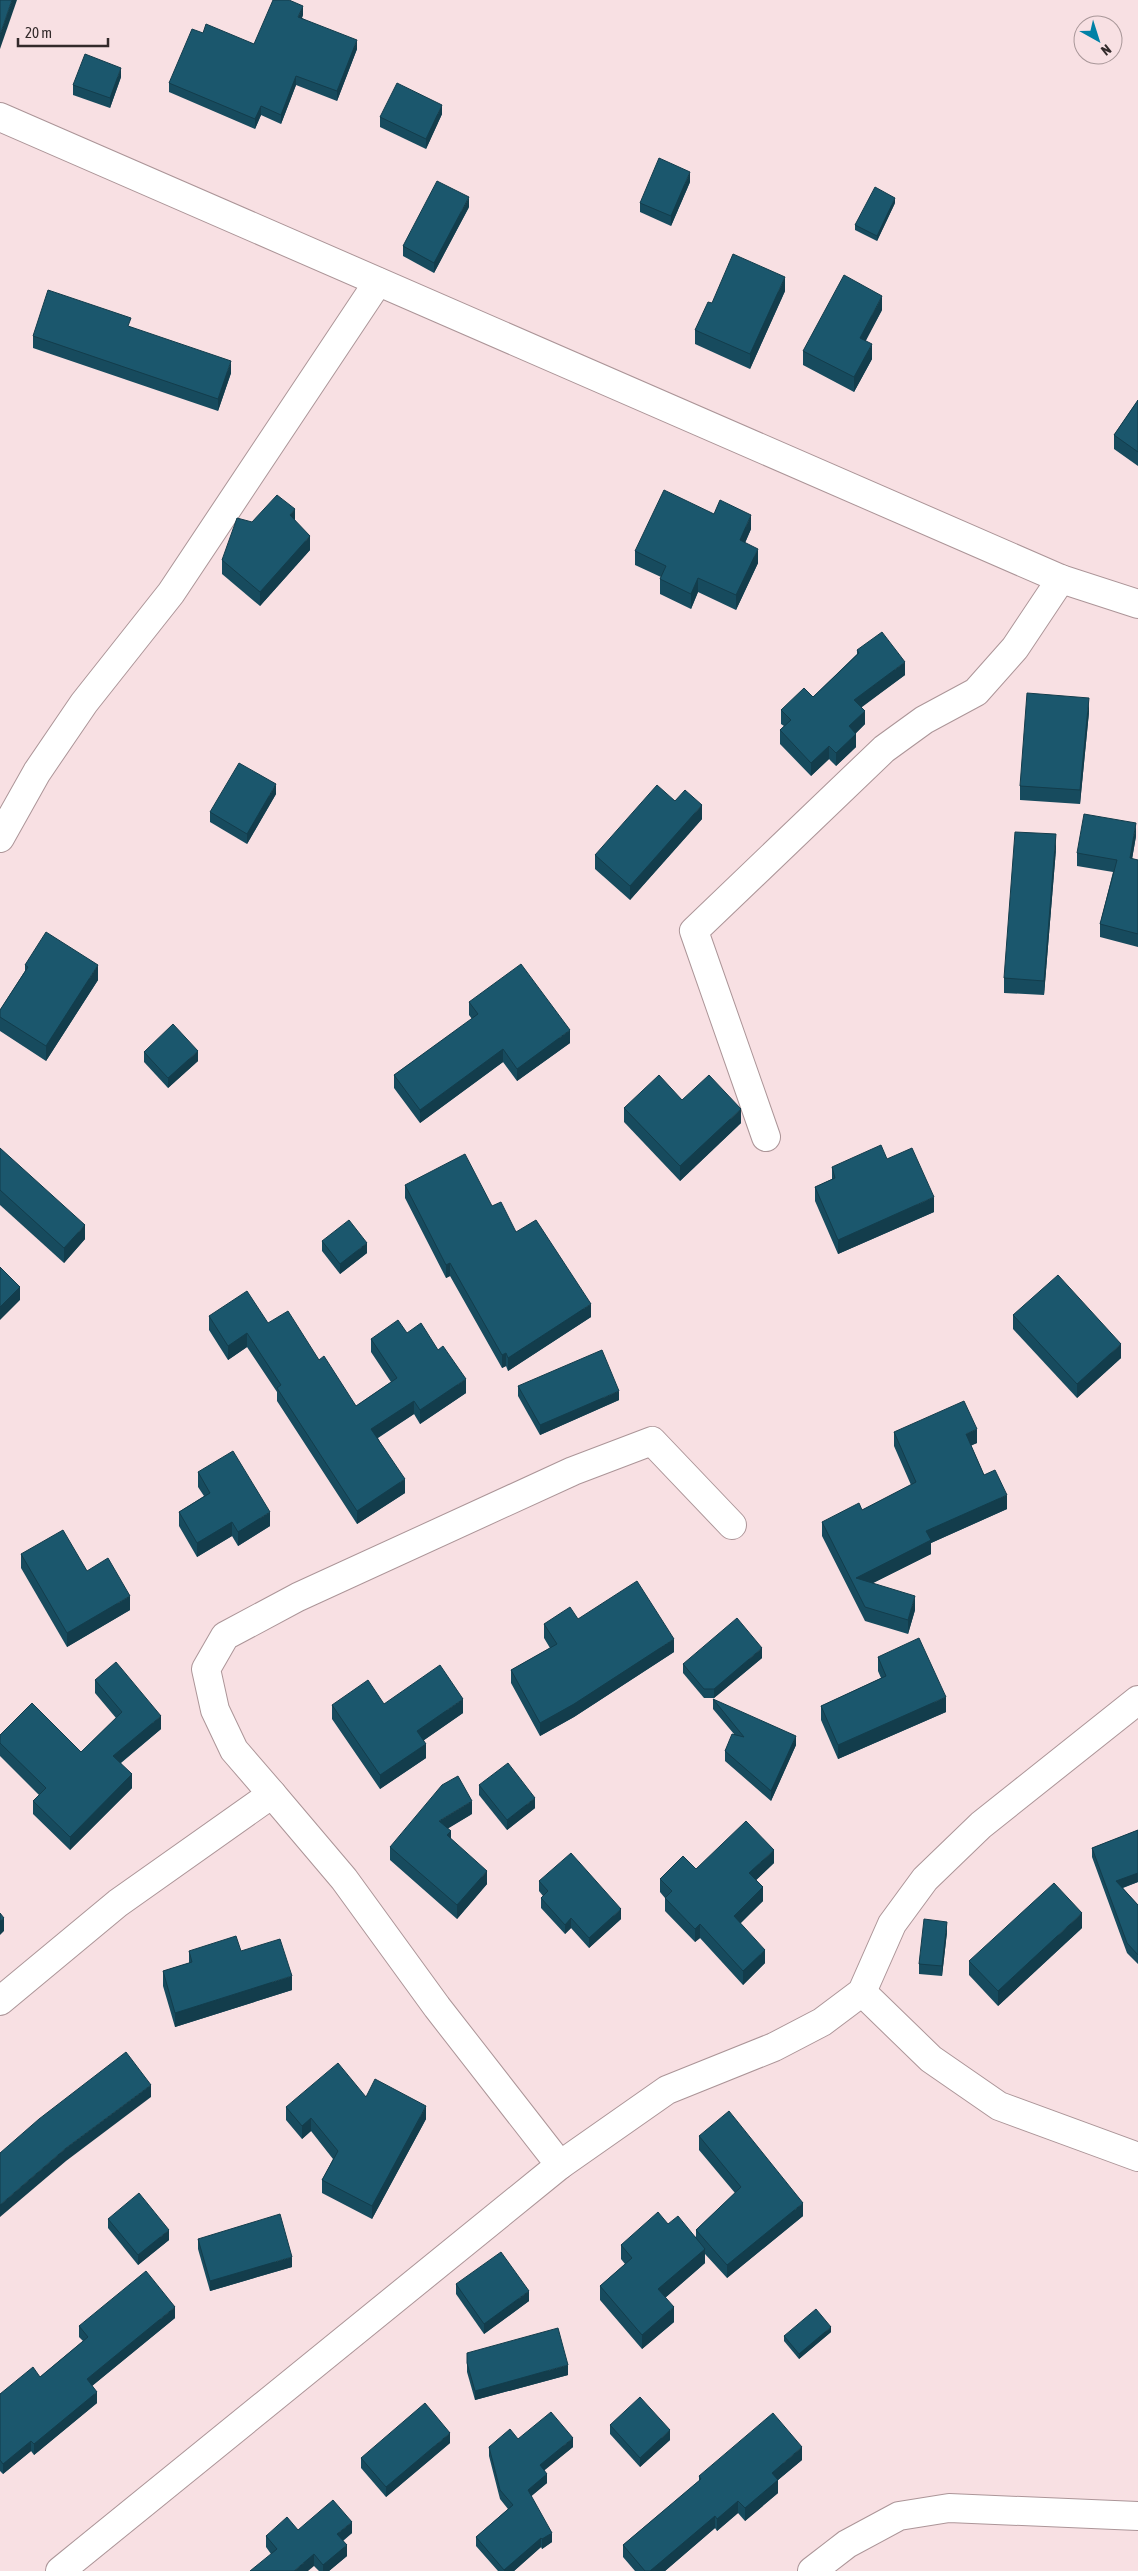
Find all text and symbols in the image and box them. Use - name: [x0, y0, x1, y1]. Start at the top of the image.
- scale bar: [18, 15, 108, 47]
- north arrow: [1073, 15, 1123, 65]
- text: 20 m: [25, 24, 52, 41]
- text: N: [1098, 41, 1114, 59]

